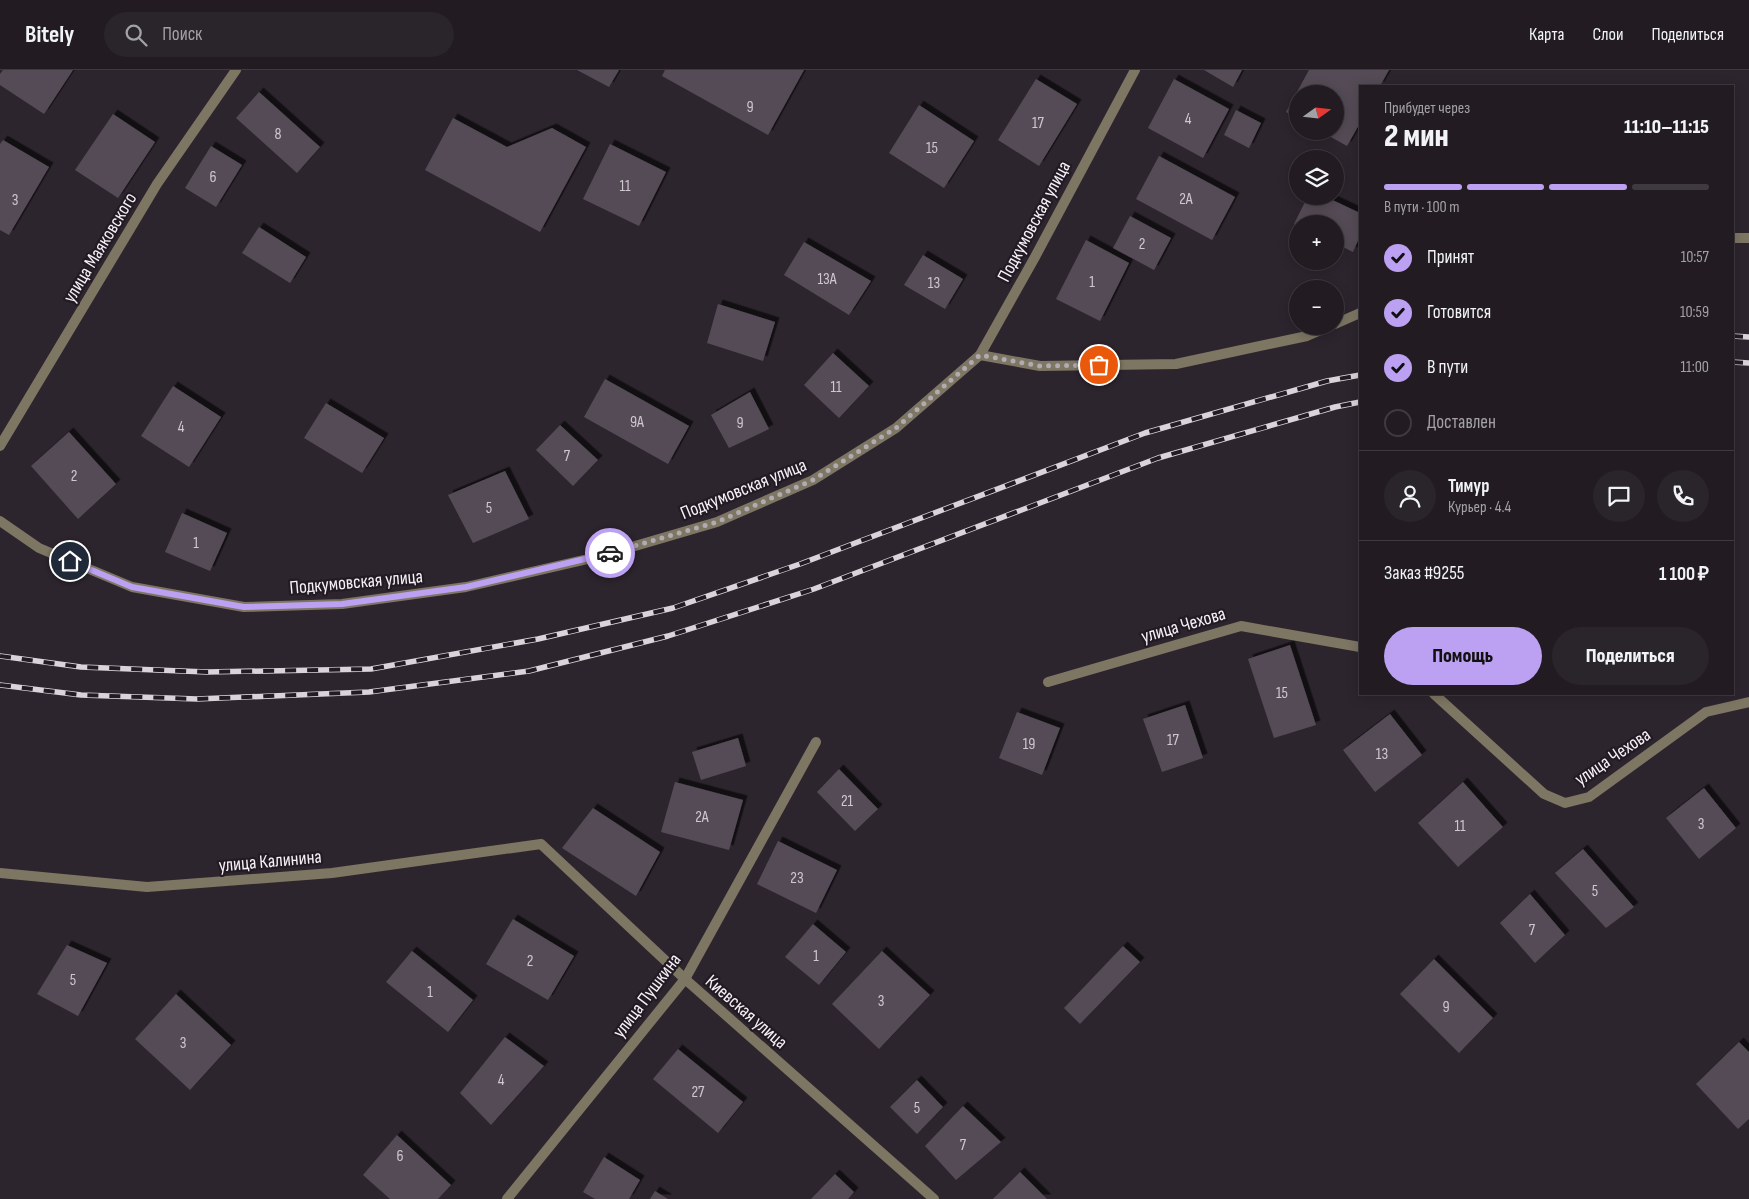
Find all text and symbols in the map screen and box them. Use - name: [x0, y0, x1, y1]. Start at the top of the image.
- search box: [104, 12, 454, 57]
- text: Bitely: [25, 20, 74, 49]
- icon: search: [122, 21, 150, 49]
- text: Поиск: [162, 23, 202, 46]
- text: Карта: [1529, 24, 1565, 45]
- text: Слои: [1593, 24, 1624, 45]
- text: Поделиться: [1652, 24, 1724, 45]
- north arrow: [1289, 85, 1344, 140]
- map controls: [1289, 85, 1344, 335]
- house number: 9: [746, 98, 754, 117]
- text: Прибудет через: [1384, 99, 1470, 118]
- house number: 4: [1185, 110, 1192, 129]
- house number: 17: [1032, 114, 1045, 133]
- text: 11:10–11:15: [1624, 116, 1709, 139]
- text: 2 мин: [1384, 117, 1449, 156]
- house number: 8: [274, 125, 282, 144]
- house number: 15: [926, 139, 938, 158]
- button: layers: [1289, 150, 1344, 205]
- street label: Подкумовская улица: [993, 157, 1076, 286]
- house number: 6: [209, 168, 217, 187]
- house number: 11: [619, 177, 631, 196]
- street label: улица Маяковского: [58, 188, 142, 307]
- house number: 2А: [1179, 190, 1193, 209]
- house number: 3: [12, 191, 18, 210]
- text: В пути · 100 m: [1384, 198, 1460, 217]
- button: +: [1289, 215, 1344, 270]
- house number: 2: [1139, 235, 1145, 254]
- icon: check: [1384, 244, 1412, 272]
- text: Принят: [1427, 246, 1474, 269]
- text: 10:57: [1681, 248, 1709, 267]
- house number: 13А: [817, 270, 837, 289]
- house number: 1: [1089, 273, 1095, 292]
- house number: 13: [928, 274, 940, 293]
- button: −: [1289, 280, 1344, 335]
- icon: check: [1384, 299, 1412, 327]
- text: Готовится: [1427, 301, 1491, 324]
- text: 10:59: [1680, 303, 1709, 322]
- pin: [1078, 344, 1120, 386]
- icon: bag: [1085, 351, 1113, 379]
- icon: check: [1384, 354, 1412, 382]
- text: В пути: [1427, 356, 1468, 379]
- text: 11:00: [1681, 358, 1709, 377]
- house number: 11: [830, 378, 842, 397]
- text: Доставлен: [1427, 411, 1496, 434]
- house number: 9А: [630, 413, 644, 432]
- house number: 9: [736, 414, 744, 433]
- house number: 4: [178, 418, 185, 437]
- house number: 7: [564, 447, 571, 466]
- street label: Подкумовская улица: [677, 454, 810, 525]
- house number: 2: [71, 467, 77, 486]
- button: person: [1384, 470, 1436, 522]
- button: chat: [1593, 470, 1645, 522]
- button: phone: [1657, 470, 1709, 522]
- text: Тимур: [1448, 475, 1489, 498]
- text: Курьер · 4.4: [1448, 498, 1511, 517]
- house number: 5: [486, 499, 492, 518]
- courier: [585, 528, 635, 578]
- house number: 1: [193, 534, 199, 553]
- icon: car: [596, 539, 624, 567]
- pin: [49, 540, 91, 582]
- icon: home: [56, 547, 84, 575]
- text: Заказ #9255: [1384, 562, 1464, 585]
- text: 1 100 ₽: [1659, 563, 1709, 586]
- street label: Подкумовская улица: [288, 565, 424, 600]
- street label: улица Чехова: [1139, 602, 1228, 648]
- button: Помощь: [1384, 627, 1542, 685]
- button: Поделиться: [1552, 627, 1709, 685]
- house number: 15: [1276, 684, 1288, 703]
- street label: улица Чехова: [1571, 723, 1655, 791]
- house number: 17: [1167, 731, 1180, 750]
- house number: 19: [1023, 735, 1035, 754]
- house number: 13: [1376, 745, 1388, 764]
- house number: 21: [841, 792, 854, 811]
- house number: 2А: [695, 808, 709, 827]
- house number: 3: [1698, 815, 1704, 834]
- house number: 11: [1454, 817, 1466, 836]
- street label: улица Калинина: [218, 846, 323, 877]
- house number: 23: [790, 869, 804, 888]
- house number: 5: [1592, 882, 1598, 901]
- house number: 7: [1529, 921, 1536, 940]
- house number: 1: [813, 947, 819, 966]
- street label: улица Пушкина: [608, 949, 686, 1043]
- house number: 2: [527, 952, 533, 971]
- street label: Киевская улица: [700, 970, 792, 1054]
- house number: 5: [70, 971, 76, 990]
- house number: 1: [427, 983, 433, 1002]
- house number: 3: [878, 992, 884, 1011]
- house number: 9: [1442, 998, 1450, 1017]
- house number: 3: [180, 1034, 186, 1053]
- house number: 4: [498, 1071, 505, 1090]
- house number: 27: [691, 1083, 705, 1102]
- house number: 5: [914, 1099, 920, 1118]
- house number: 7: [960, 1136, 967, 1155]
- house number: 6: [396, 1147, 404, 1166]

